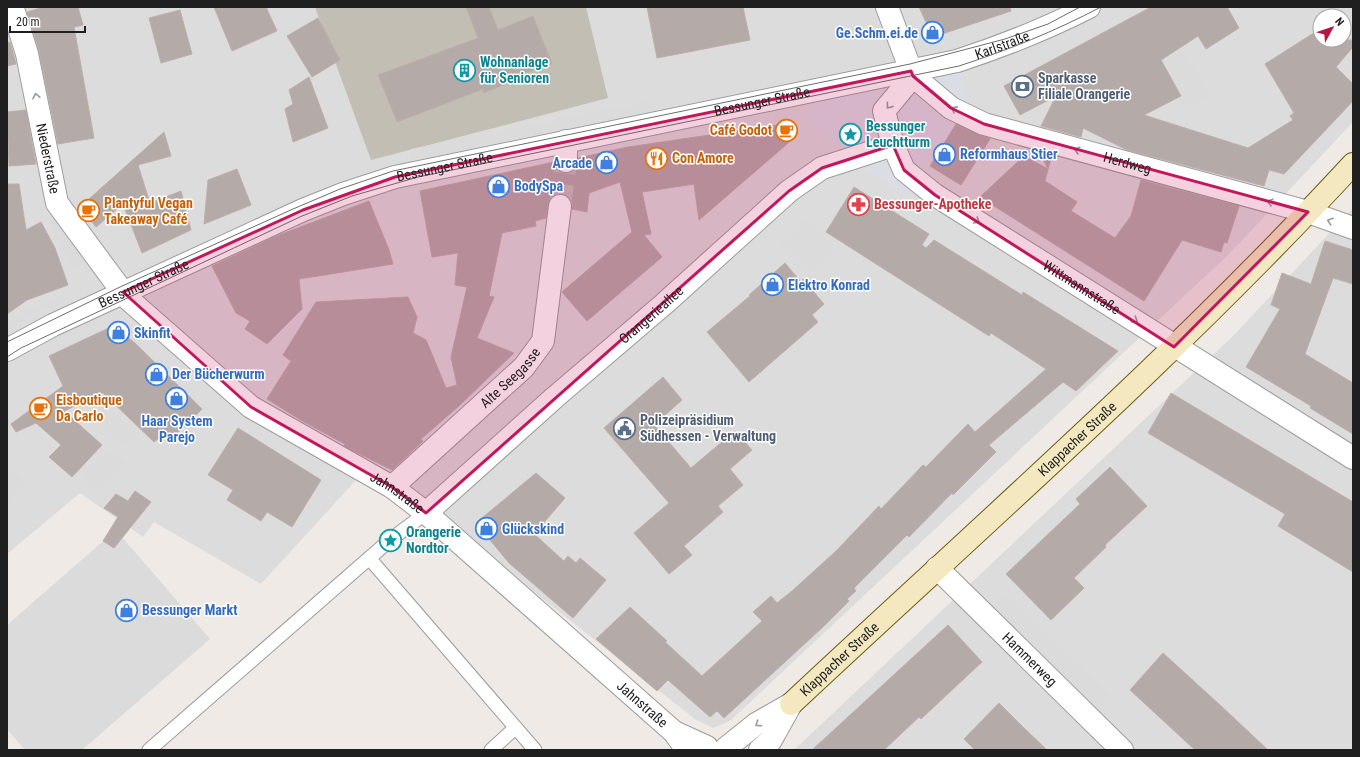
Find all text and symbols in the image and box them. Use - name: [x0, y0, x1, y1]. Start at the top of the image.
- scale bar: [10, 8, 85, 34]
- north arrow: [1312, 8, 1352, 48]
- text: 20 m: [16, 15, 40, 29]
- text: N: [1332, 15, 1347, 29]
- shop icon: Ge.Schm.ei.de: [920, 20, 946, 46]
- place label: Ge.Schm.ei.de: [836, 25, 918, 41]
- street label: Karlstraße: [973, 27, 1032, 62]
- place label: Wohnanlage für Senioren: [480, 54, 549, 86]
- building icon: Wohnanlage für Senioren: [451, 57, 477, 83]
- place label: Sparkasse Filiale Orangerie: [1038, 70, 1131, 102]
- bank icon: Sparkasse Filiale Orangerie: [1010, 73, 1036, 99]
- street label: Bessunger Straße: [713, 83, 812, 119]
- one-way arrow: [32, 93, 40, 99]
- one-way arrow: [887, 102, 894, 109]
- one-way arrow: [951, 107, 958, 114]
- cafe icon: Café Godot: [774, 117, 800, 143]
- place label: Bessunger Leuchtturm: [866, 118, 930, 150]
- place icon: Bessunger Leuchtturm: [837, 121, 863, 147]
- street label: Niederstraße: [33, 122, 63, 196]
- place label: Café Godot: [710, 122, 772, 138]
- shop icon: Reformhaus Stier: [931, 141, 957, 167]
- restaurant icon: Con Amore: [644, 145, 670, 171]
- place label: Reformhaus Stier: [960, 146, 1058, 162]
- one-way arrow: [1074, 146, 1081, 155]
- street label: Bessunger Straße: [395, 149, 494, 184]
- street label: Herdweg: [1102, 149, 1153, 177]
- shop icon: Arcade: [594, 150, 620, 176]
- place label: Con Amore: [672, 150, 734, 166]
- place label: Arcade: [552, 155, 592, 171]
- shop icon: BodySpa: [485, 173, 511, 199]
- place label: BodySpa: [514, 178, 563, 194]
- pharmacy icon: Bessunger-Apotheke: [845, 191, 871, 217]
- place label: Plantyful Vegan Takeaway Café: [104, 195, 193, 227]
- place label: Bessunger-Apotheke: [874, 196, 992, 212]
- cafe icon: Plantyful Vegan Takeaway Café: [76, 198, 102, 224]
- one-way arrow: [1267, 198, 1274, 207]
- one-way arrow: [973, 217, 980, 224]
- one-way arrow: [1327, 217, 1334, 226]
- street label: Bessunger Straße: [96, 256, 192, 311]
- street label: Wittmannstraße: [1040, 257, 1124, 318]
- shop icon: Elektro Konrad: [759, 272, 785, 298]
- place label: Elektro Konrad: [788, 277, 870, 293]
- street label: Orangerieallee: [616, 282, 687, 347]
- one-way arrow: [1130, 316, 1137, 323]
- shop icon: Skinfit: [105, 320, 131, 346]
- place label: Skinfit: [134, 325, 171, 341]
- street label: Alte Seegasse: [477, 344, 544, 411]
- shop icon: Der Bücherwurm: [143, 361, 169, 387]
- place label: Der Bücherwurm: [172, 366, 265, 382]
- shop icon: Haar System Parejo: [164, 386, 190, 412]
- place label: Eisboutique Da Carlo: [56, 392, 122, 424]
- cafe icon: Eisboutique Da Carlo: [28, 395, 54, 421]
- street label: Klappacher Straße: [1035, 398, 1120, 479]
- place label: Polizeipräsidium Südhessen - Verwaltung: [640, 412, 776, 444]
- place label: Haar System Parejo: [141, 413, 213, 445]
- public building icon: Polizeipräsidium Südhessen - Verwaltung: [612, 415, 638, 441]
- street label: Jahnstraße: [367, 468, 428, 517]
- shop icon: Glückskind: [473, 516, 499, 542]
- place label: Glückskind: [502, 521, 564, 537]
- place label: Orangerie Nordtor: [406, 524, 461, 556]
- place icon: Orangerie Nordtor: [377, 527, 403, 553]
- shop icon: Bessunger Markt: [114, 597, 140, 623]
- place label: Bessunger Markt: [142, 602, 237, 618]
- street label: Klappacher Straße: [797, 618, 882, 699]
- street label: Hammerweg: [999, 629, 1060, 689]
- street label: Jahnstraße: [614, 677, 671, 731]
- one-way arrow: [755, 719, 762, 726]

